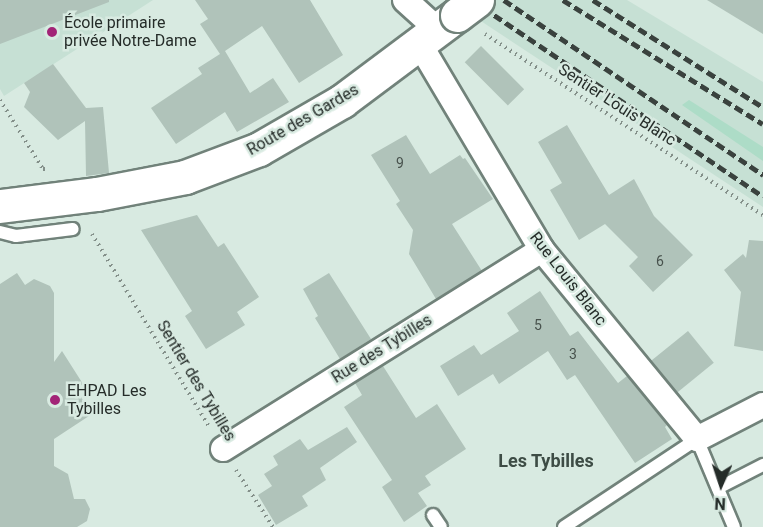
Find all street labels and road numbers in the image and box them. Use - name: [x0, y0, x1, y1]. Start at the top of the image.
- street label: Sentier Louis Blanc: [555, 60, 679, 150]
- street label: Route des Gardes: [244, 80, 362, 160]
- street label: Rue Louis Blanc: [525, 228, 611, 330]
- street label: Rue des Tybilles: [328, 310, 436, 388]
- street label: Sentier des Tybilles: [152, 317, 240, 445]

